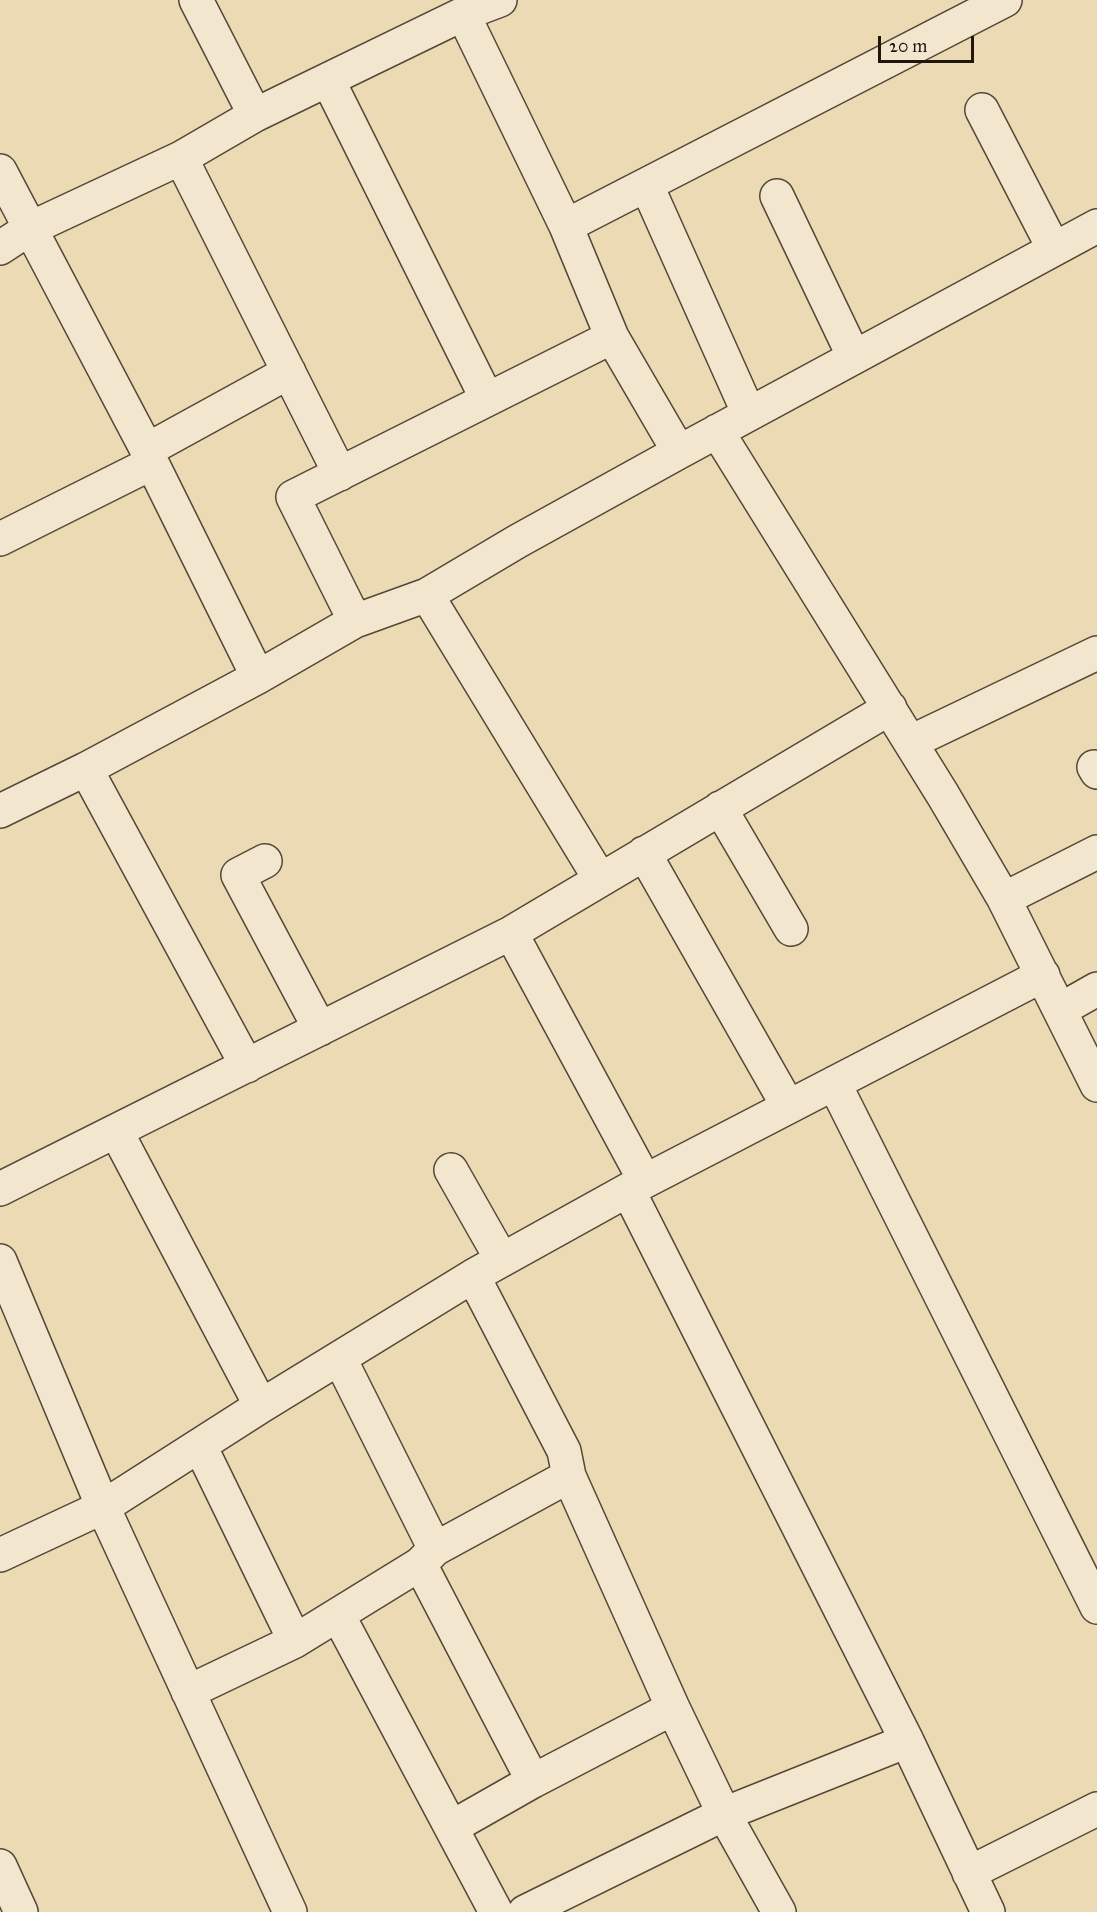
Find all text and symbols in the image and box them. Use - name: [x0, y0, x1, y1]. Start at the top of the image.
- scale bar: [881, 24, 977, 62]
- text: 20 m: [889, 35, 927, 57]

